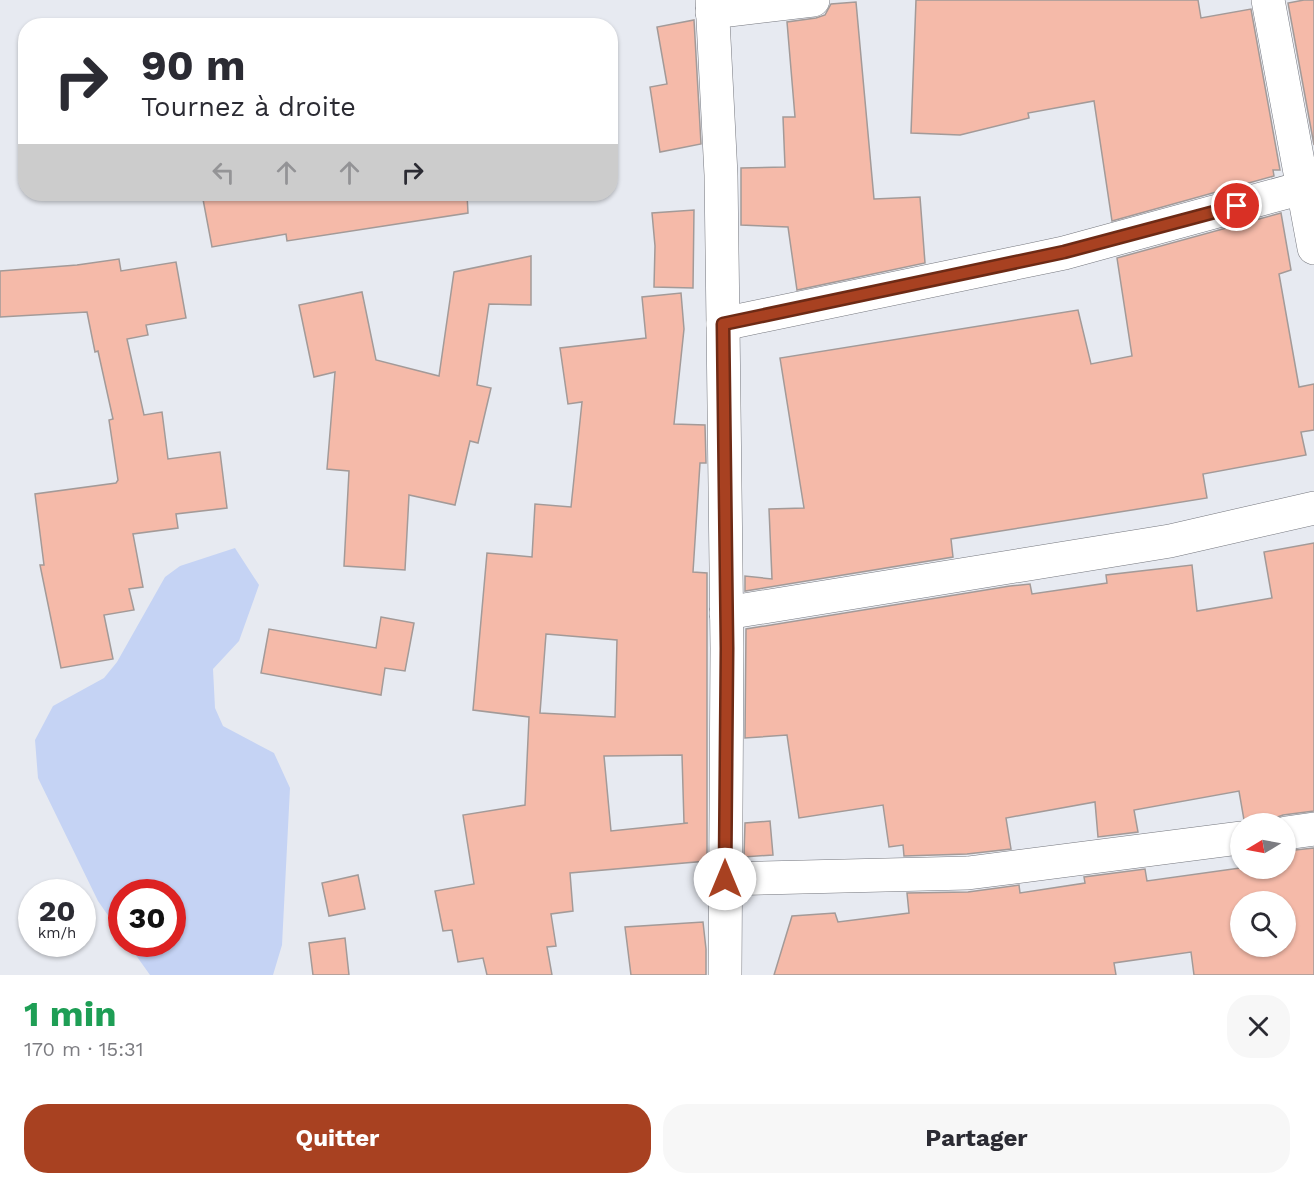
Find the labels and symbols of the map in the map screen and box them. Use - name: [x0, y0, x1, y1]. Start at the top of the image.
- pin: [1211, 180, 1262, 231]
- north arrow: [1230, 813, 1296, 879]
- position arrow: [693, 847, 757, 911]
- speed limit sign: 30: [108, 879, 186, 957]

